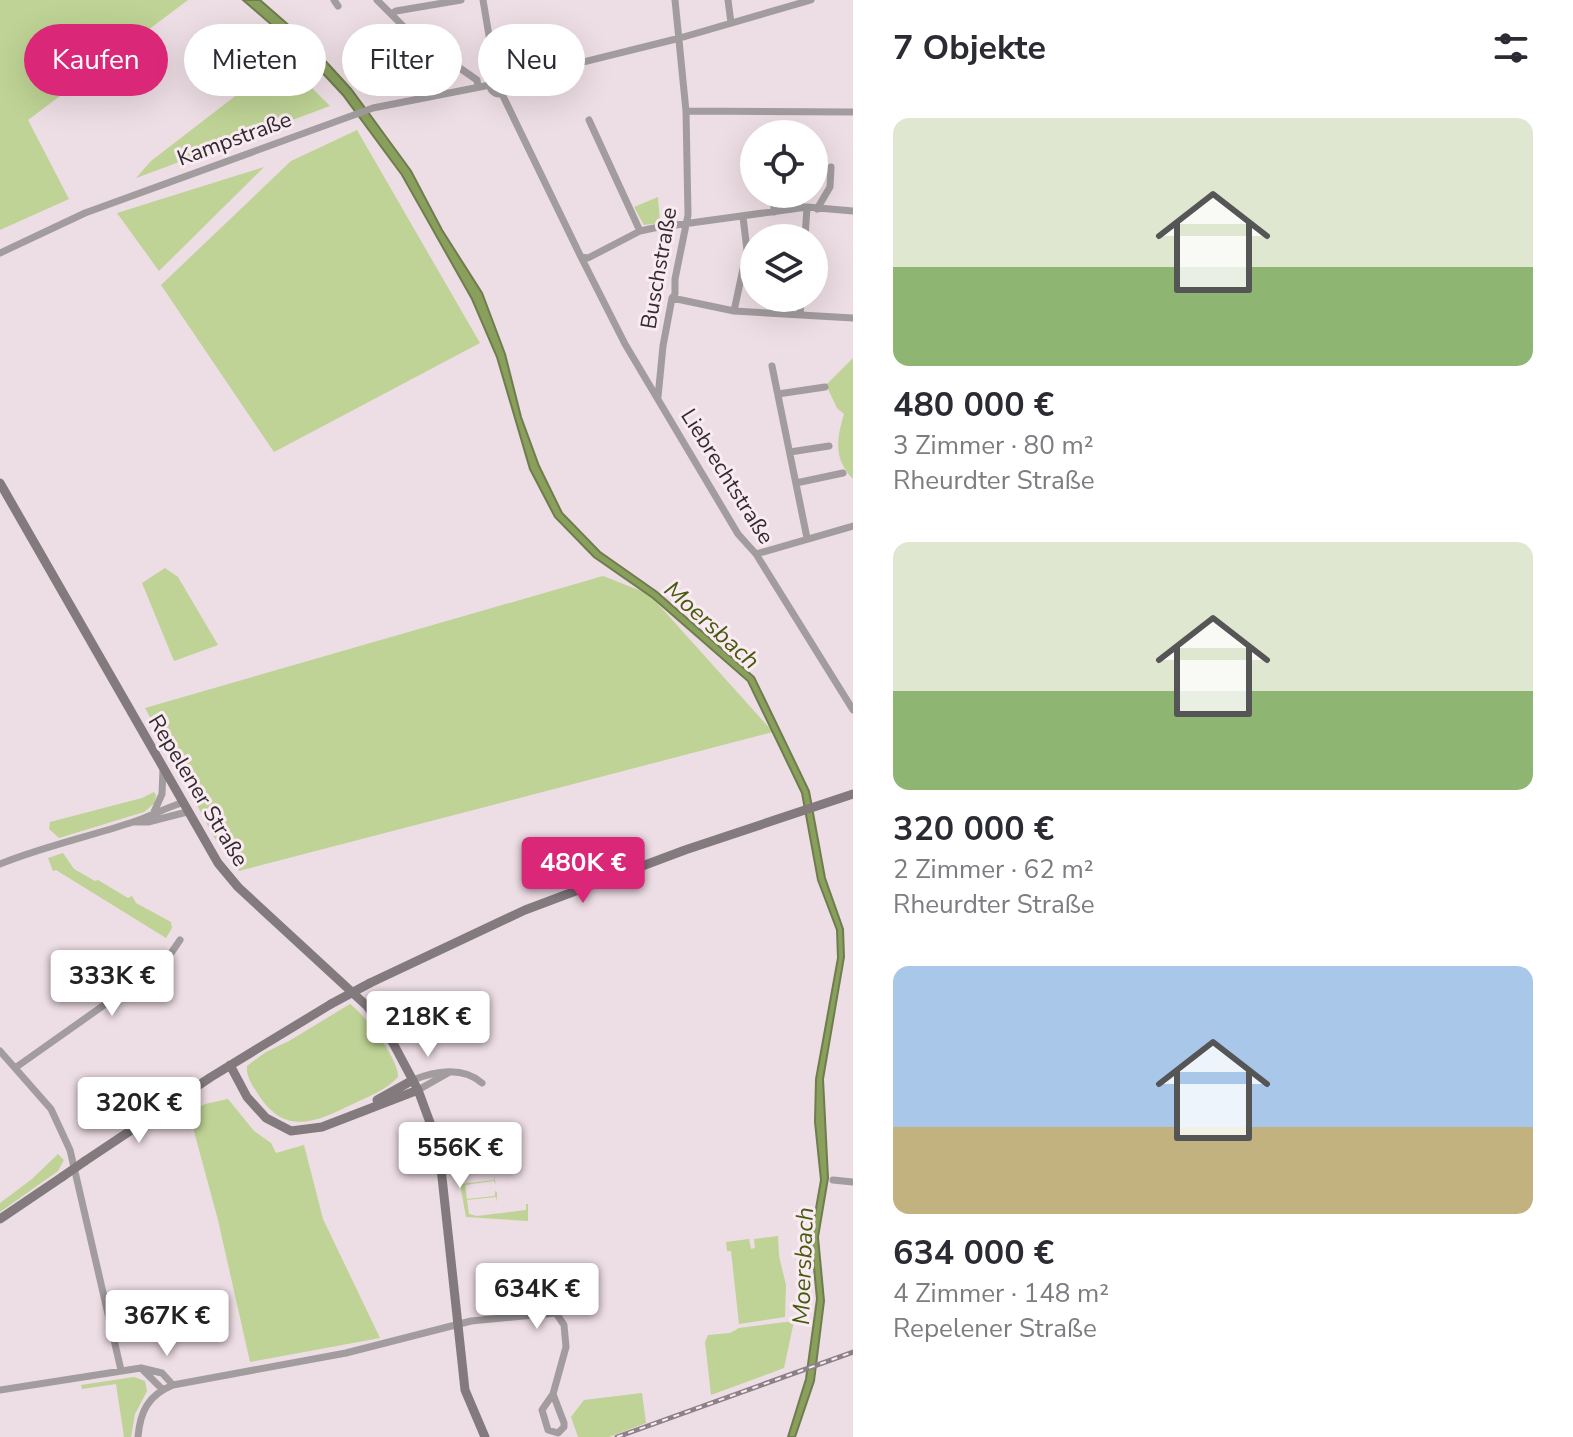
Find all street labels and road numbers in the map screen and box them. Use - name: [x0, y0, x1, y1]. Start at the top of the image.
- street label: Kampstraße: [173, 104, 296, 174]
- street label: Buschstraße: [634, 205, 684, 331]
- street label: Liebrechtstraße: [674, 403, 781, 550]
- street label: Repelener Straße: [141, 709, 255, 872]

